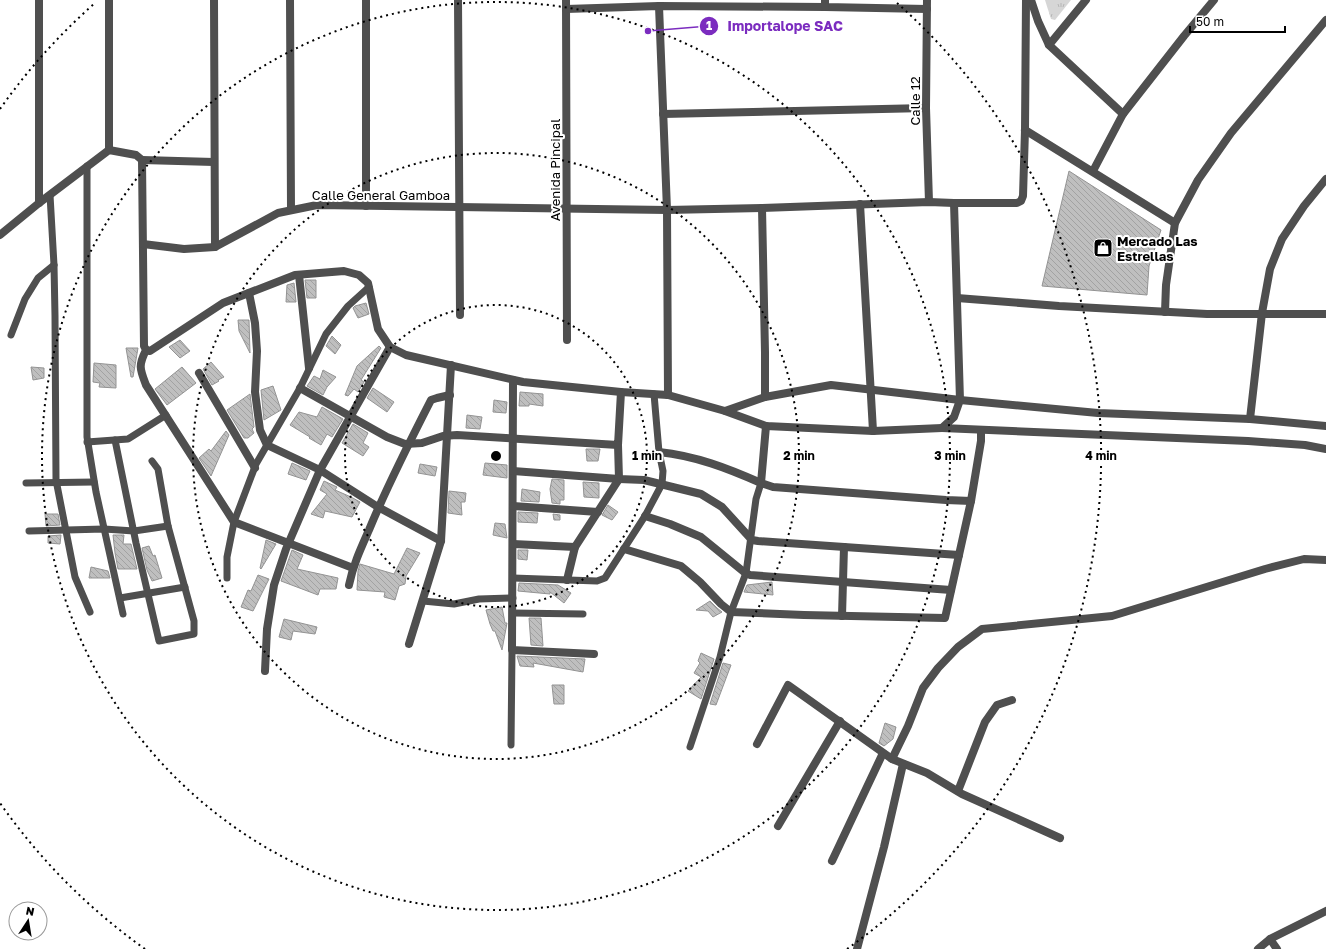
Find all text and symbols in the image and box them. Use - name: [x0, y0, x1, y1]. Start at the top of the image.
- scale bar: [1190, 8, 1285, 34]
- callout: Importalope SAC: [699, 13, 850, 39]
- text: 50 m: [1196, 14, 1224, 29]
- text: Importalope SAC: [727, 17, 843, 34]
- text: 1: [706, 18, 712, 33]
- street label: Calle 12: [907, 76, 923, 126]
- street label: Avenida Pincipal: [547, 119, 563, 221]
- street label: Calle General Gamboa: [312, 187, 450, 203]
- place label: Mercado Las Estrellas: [1117, 233, 1198, 264]
- shop icon: Mercado Las Estrellas: [1092, 237, 1114, 259]
- text: 1 min: [632, 448, 662, 463]
- text: 2 min: [783, 448, 815, 463]
- text: 3 min: [934, 448, 966, 463]
- text: 4 min: [1085, 448, 1117, 463]
- centre of rings: [489, 449, 503, 463]
- north arrow: [8, 901, 48, 941]
- text: N: [25, 904, 36, 918]

